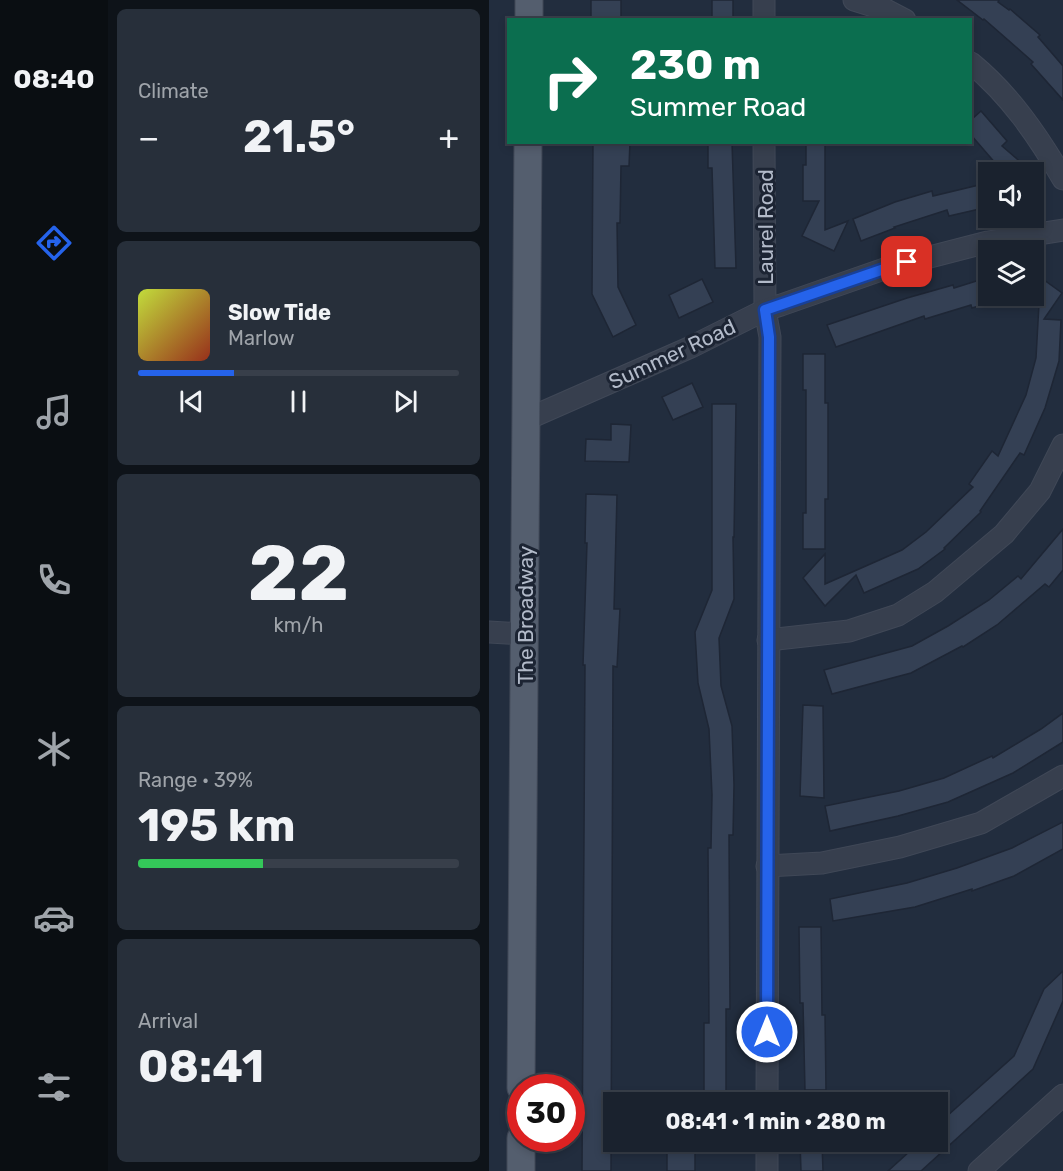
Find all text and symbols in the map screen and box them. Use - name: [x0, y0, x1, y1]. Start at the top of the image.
- text: 230 m: [630, 40, 761, 90]
- icon: right: [531, 42, 609, 120]
- text: 08:40: [13, 63, 95, 95]
- text: Climate: [138, 79, 209, 103]
- text: Summer Road: [630, 91, 806, 123]
- text: 21.5°: [243, 110, 355, 163]
- text: −: [138, 118, 159, 157]
- text: +: [438, 118, 459, 157]
- map controls: [978, 162, 1044, 306]
- button: sound: [978, 162, 1044, 228]
- street label: Laurel Road: [753, 169, 778, 285]
- icon: directions: [33, 222, 75, 264]
- pin: [881, 236, 932, 287]
- button: layers: [978, 240, 1044, 306]
- icon: arrive: [890, 245, 923, 278]
- text: Slow Tide: [228, 299, 331, 326]
- street label: Summer Road: [605, 314, 739, 394]
- text: Marlow: [228, 326, 295, 350]
- icon: previous: [175, 385, 208, 418]
- icon: pause: [282, 385, 315, 418]
- icon: next: [389, 385, 422, 418]
- icon: music: [33, 391, 75, 433]
- text: 22: [248, 527, 349, 620]
- street label: The Broadway: [513, 545, 538, 684]
- icon: phone: [33, 559, 75, 601]
- text: km/h: [274, 613, 323, 637]
- icon: climate: [33, 728, 75, 770]
- text: Range · 39%: [138, 768, 253, 792]
- text: 195 km: [138, 799, 295, 852]
- icon: car: [33, 897, 75, 939]
- position arrow: [735, 1000, 799, 1064]
- text: Arrival: [138, 1009, 198, 1033]
- text: 08:41: [138, 1040, 264, 1093]
- icon: filters: [33, 1066, 75, 1108]
- speed limit sign: 30: [507, 1074, 585, 1152]
- text: 08:41 · 1 min · 280 m: [665, 1108, 886, 1135]

